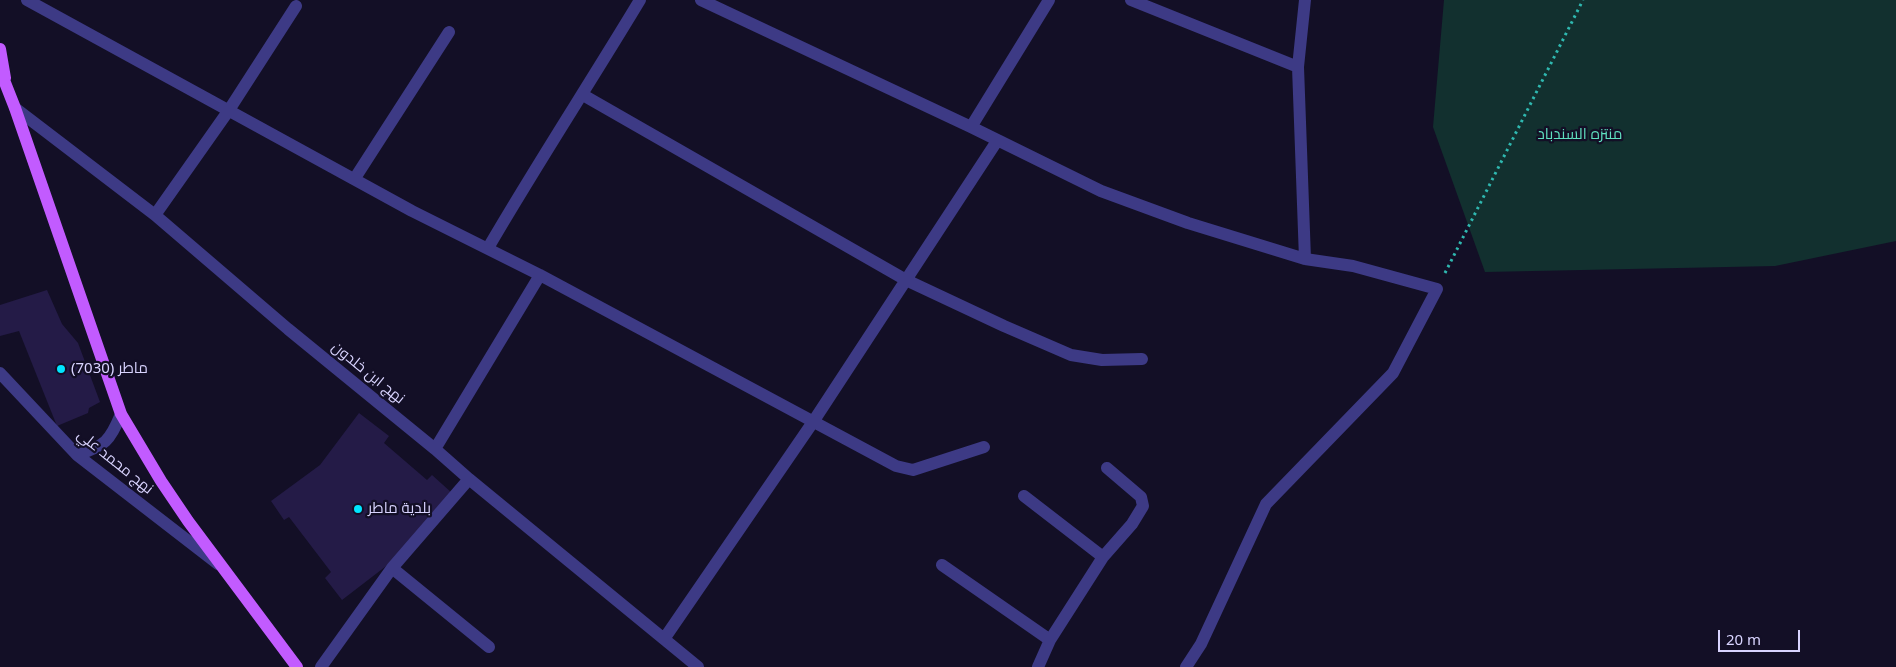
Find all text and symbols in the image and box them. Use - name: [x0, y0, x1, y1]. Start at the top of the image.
- park label: منتزه السندباد: [1538, 126, 1622, 144]
- street label: نهج ابن خلدون: [328, 338, 408, 408]
- place label: ماطر (7030): [71, 360, 148, 378]
- marker: ماطر (7030): [55, 363, 67, 375]
- street label: نهج محمد علي: [73, 426, 157, 498]
- place label: بلدية ماطر: [368, 500, 431, 518]
- marker: بلدية ماطر: [352, 503, 364, 515]
- scale bar: [1721, 620, 1804, 652]
- text: 20 m: [1726, 629, 1761, 649]

